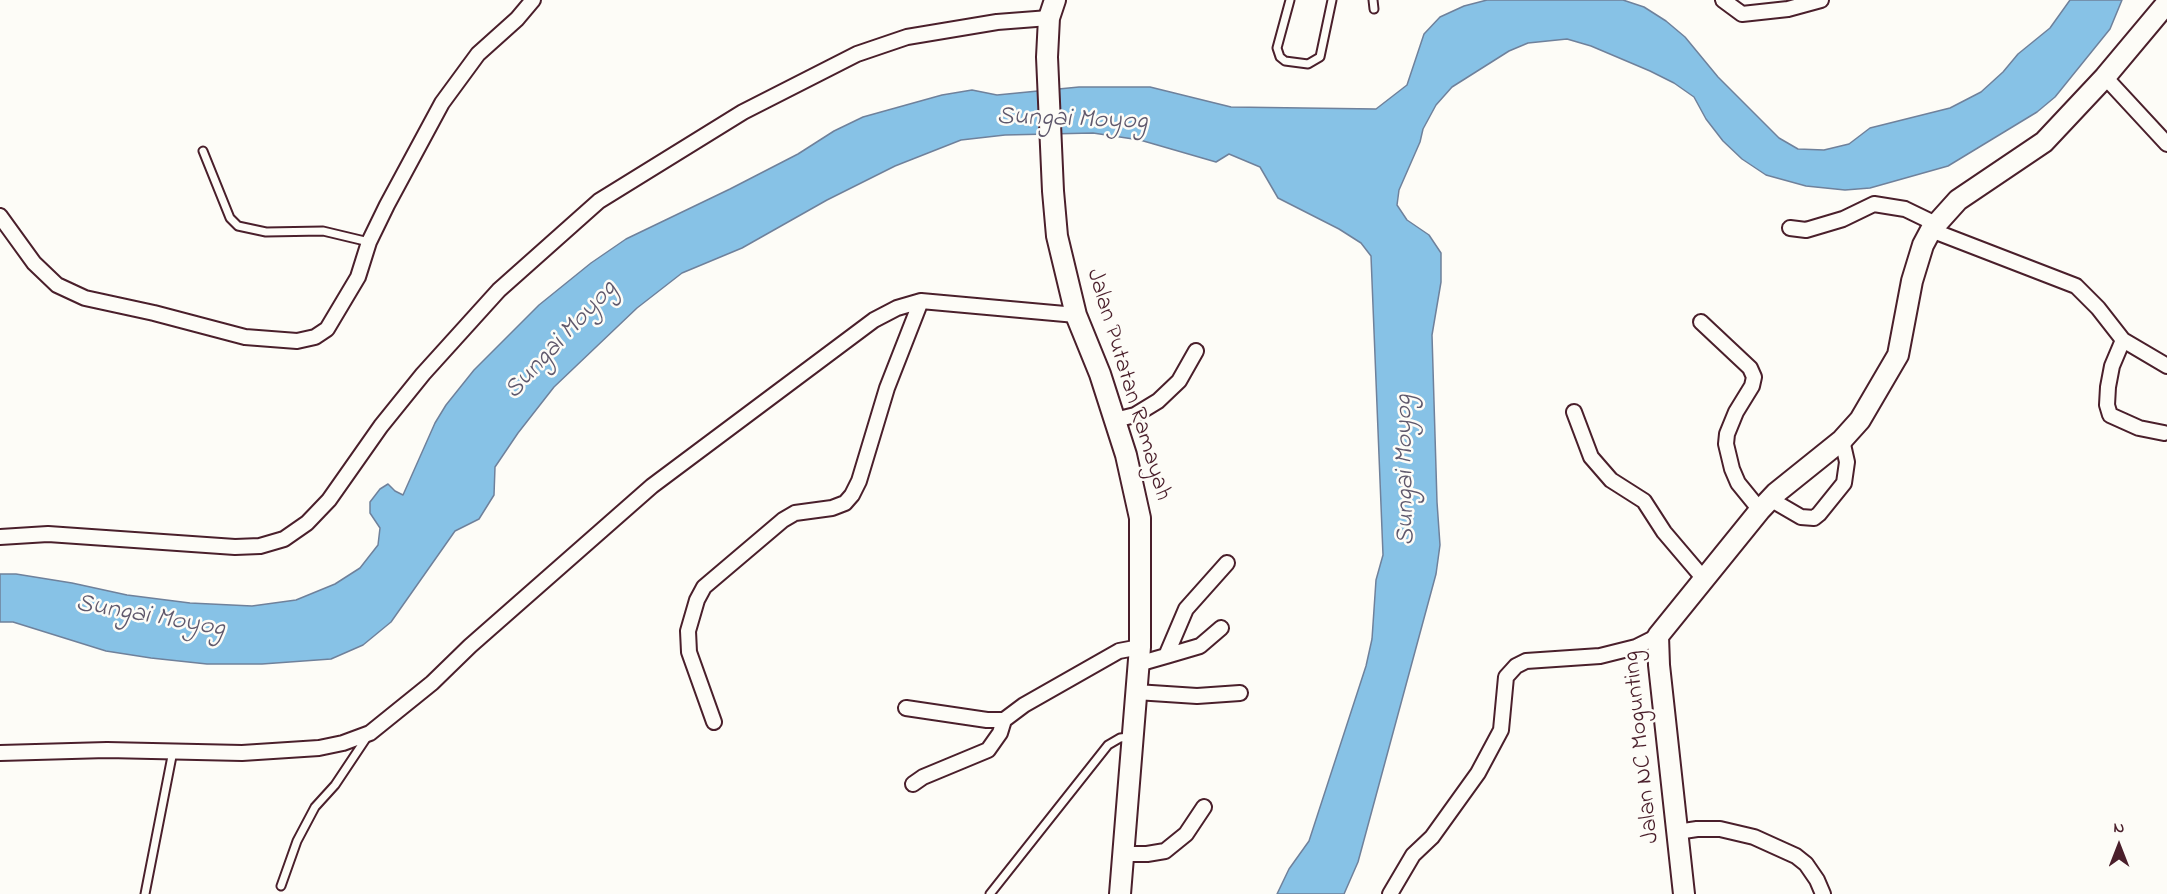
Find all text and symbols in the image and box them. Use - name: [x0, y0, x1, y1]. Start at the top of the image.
- water label: Sungai Moyog: [996, 103, 1148, 139]
- street label: Jalan Putatan Ramayah: [1078, 266, 1176, 504]
- water label: Sungai Moyog: [499, 275, 625, 407]
- water label: Sungai Moyog: [1390, 394, 1424, 546]
- water label: Sungai Moyog: [73, 590, 227, 646]
- street label: Jalan NC Mogunting: [1619, 649, 1667, 845]
- north arrow: [2089, 816, 2149, 876]
- text: N: [2114, 816, 2124, 840]

